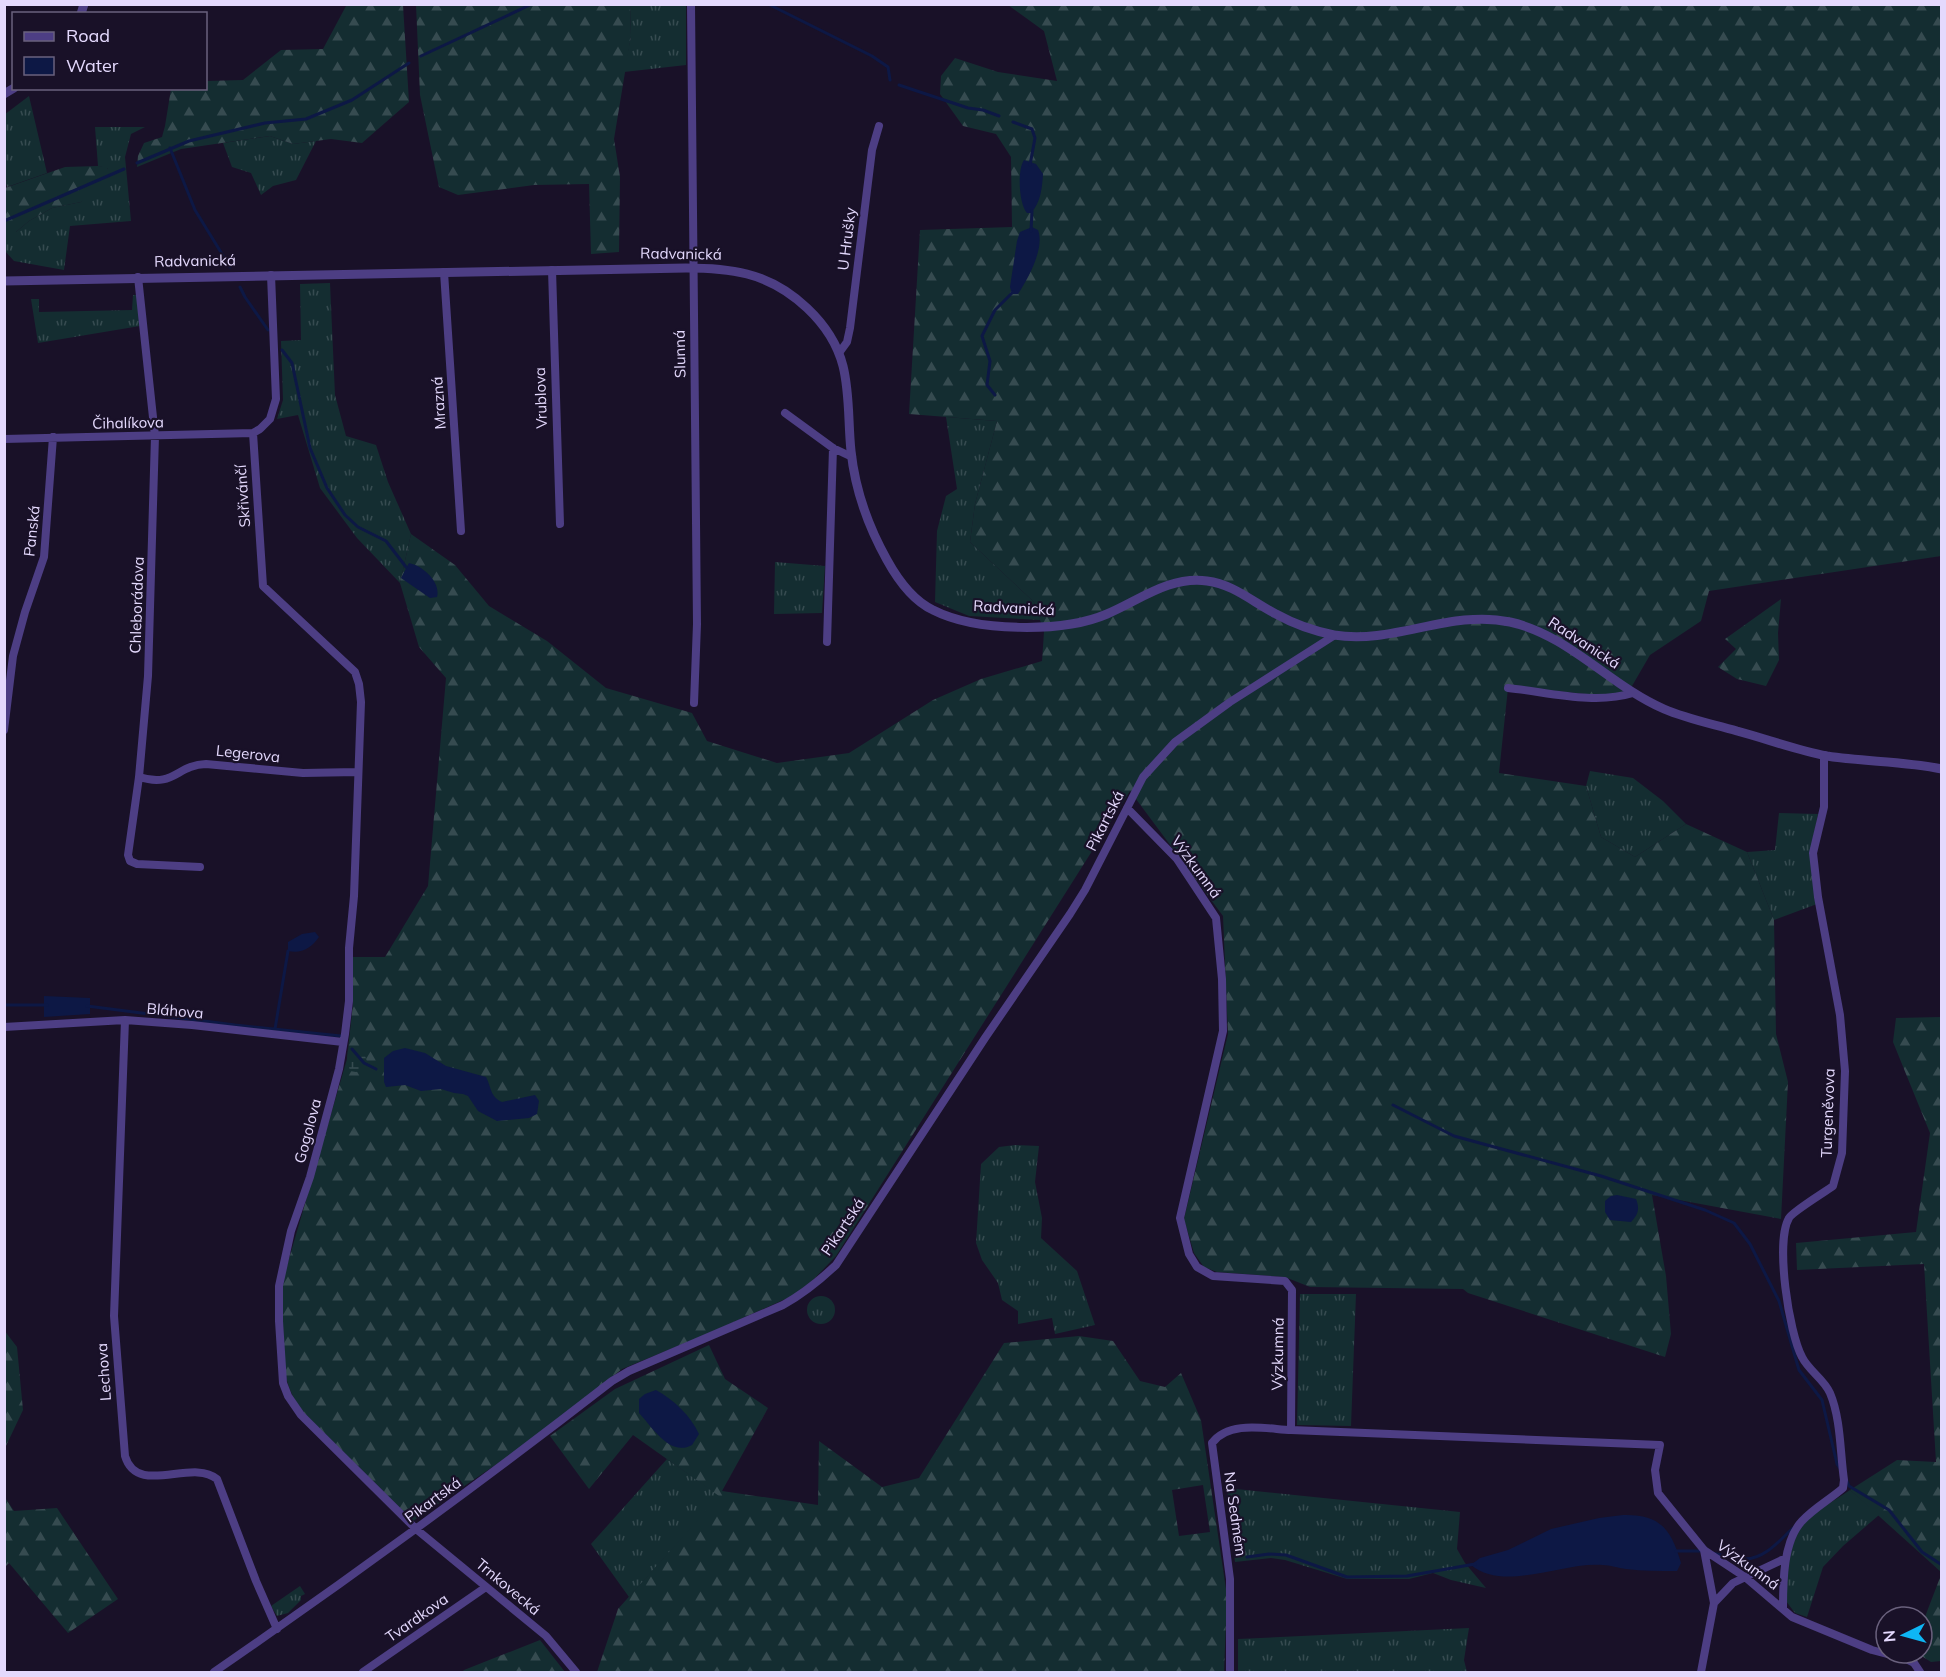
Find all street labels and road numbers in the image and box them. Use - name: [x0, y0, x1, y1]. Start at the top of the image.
- street label: U Hrušky: [833, 206, 860, 272]
- street label: Radvanická: [640, 243, 722, 264]
- street label: Radvanická: [154, 250, 236, 271]
- street label: Slunná: [670, 330, 689, 378]
- street label: Vrublova: [530, 367, 551, 429]
- street label: Mrazná: [427, 376, 450, 430]
- street label: Čihalíkova: [92, 412, 164, 433]
- street label: Skřivánčí: [231, 463, 254, 528]
- street label: Panská: [19, 504, 44, 557]
- street label: Chleborádova: [125, 556, 148, 654]
- street label: Radvanická: [973, 596, 1055, 619]
- street label: Radvanická: [1545, 612, 1624, 673]
- street label: Legerova: [215, 741, 281, 766]
- street label: Pikartská: [1081, 787, 1128, 854]
- street label: Výzkumná: [1167, 832, 1226, 902]
- street label: Bláhova: [146, 999, 204, 1022]
- street label: Turgeněvova: [1816, 1068, 1839, 1158]
- street label: Gogolova: [290, 1097, 325, 1165]
- street label: Pikartská: [816, 1194, 869, 1259]
- street label: Výzkumná: [1267, 1317, 1288, 1391]
- street label: Lechova: [92, 1343, 115, 1402]
- street label: Na Sedmém: [1220, 1470, 1251, 1557]
- street label: Pikartská: [401, 1473, 465, 1526]
- street label: Výzkumná: [1713, 1535, 1783, 1594]
- street label: Trnkovecká: [472, 1554, 544, 1619]
- street label: Tvardkova: [382, 1589, 452, 1646]

